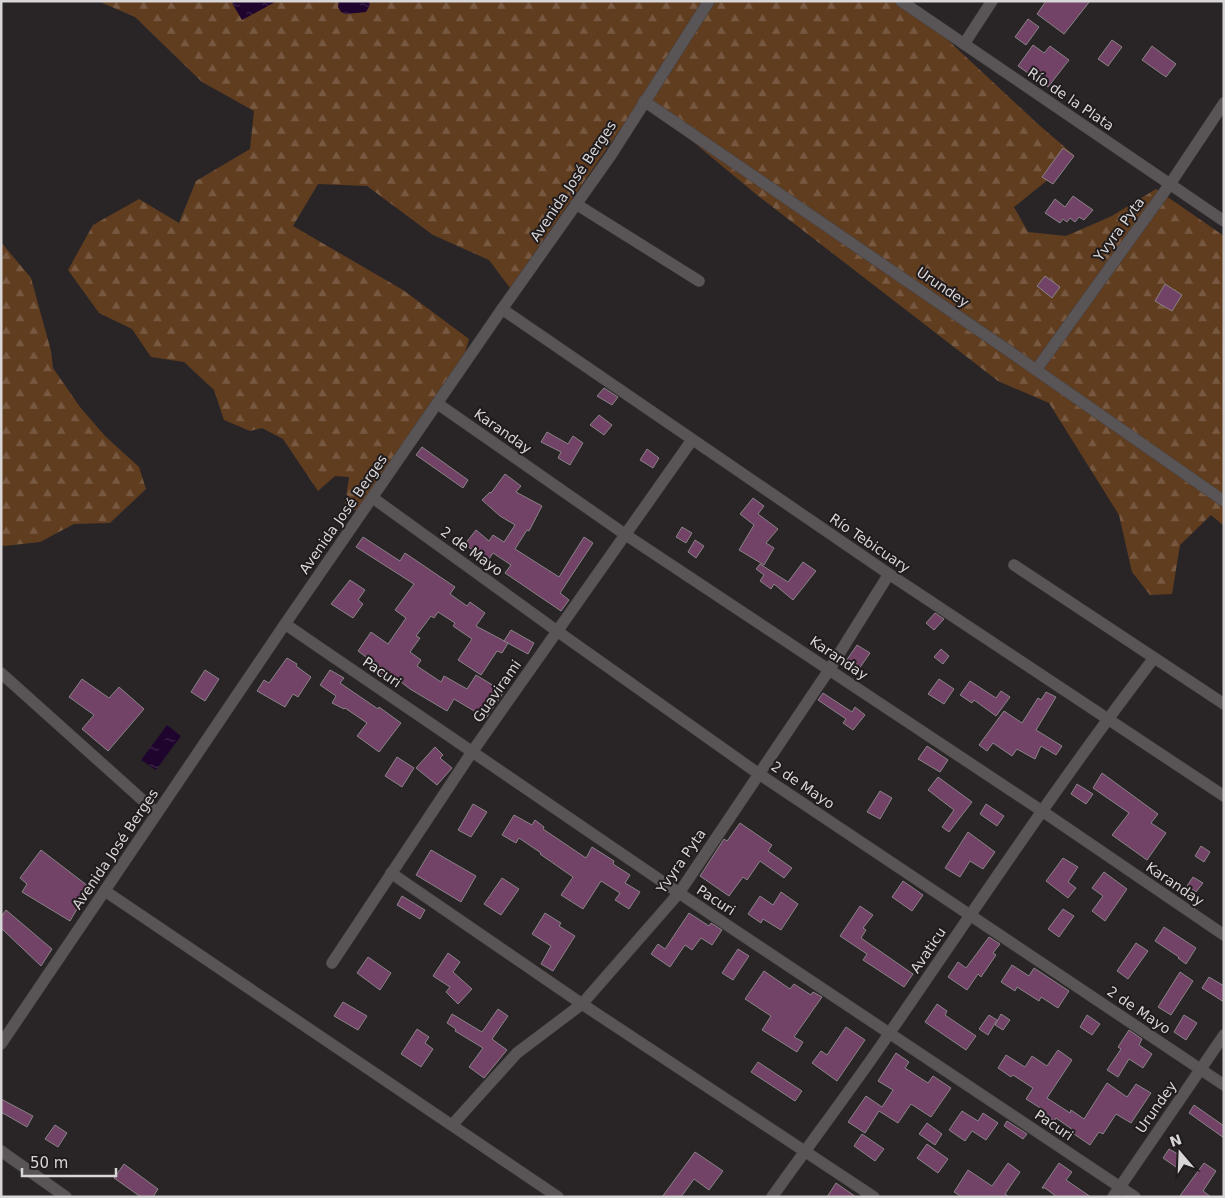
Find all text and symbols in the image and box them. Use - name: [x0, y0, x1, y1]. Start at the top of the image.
- street label: Río de la Plata: [1025, 64, 1117, 134]
- street label: Avenida José Berges: [527, 118, 619, 244]
- street label: Yvyra Pyta: [1090, 194, 1147, 265]
- street label: Urundey: [914, 264, 972, 310]
- street label: Karanday: [471, 405, 535, 457]
- street label: Avenida José Berges: [296, 451, 390, 577]
- street label: Río Tebicuary: [827, 510, 913, 576]
- street label: 2 de Mayo: [438, 523, 506, 579]
- street label: Karanday: [807, 633, 871, 683]
- street label: Pacuri: [360, 653, 404, 691]
- street label: Guavirami: [470, 657, 524, 725]
- street label: 2 de Mayo: [768, 758, 838, 812]
- street label: Avenida José Berges: [69, 786, 161, 912]
- street label: Yvyra Pyta: [652, 826, 709, 897]
- street label: Karanday: [1143, 859, 1207, 909]
- street label: Pacuri: [694, 882, 738, 918]
- street label: Avaticu: [907, 924, 949, 976]
- street label: 2 de Mayo: [1104, 983, 1174, 1037]
- street label: Urundey: [1132, 1078, 1180, 1136]
- street label: Pacuri: [1032, 1106, 1076, 1144]
- north arrow: [1155, 1128, 1205, 1178]
- text: N: [1168, 1131, 1184, 1150]
- scale bar: [22, 1146, 116, 1178]
- text: 50 m: [30, 1154, 68, 1172]

